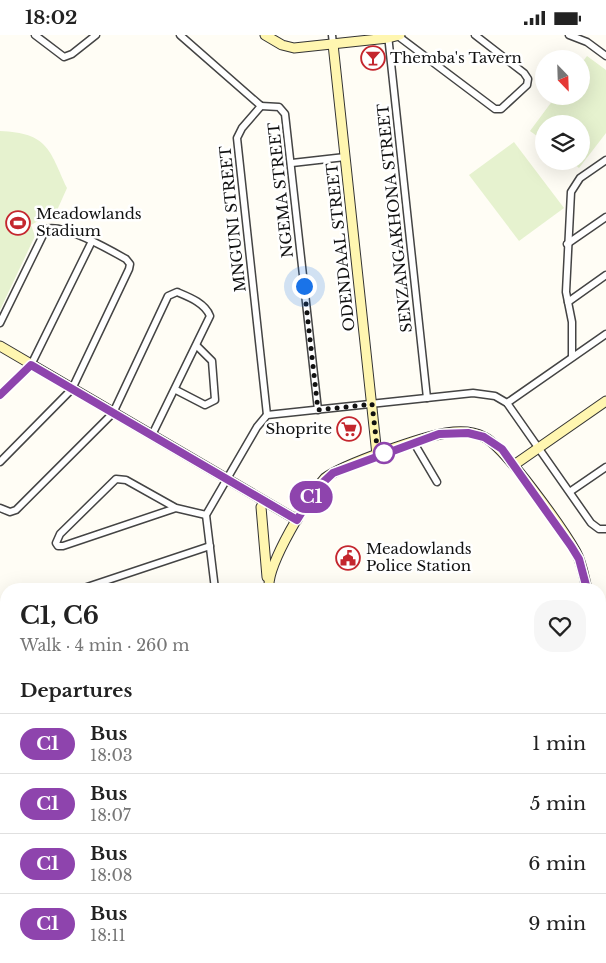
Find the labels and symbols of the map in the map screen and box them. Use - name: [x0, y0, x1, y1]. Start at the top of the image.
- bar icon: Themba's Tavern: [360, 45, 386, 71]
- place label: Themba's Tavern: [390, 48, 522, 67]
- north arrow: [535, 50, 590, 105]
- street label: SENZANGAKHONA STREET: [373, 103, 416, 334]
- street label: NGEMA STREET: [264, 121, 297, 259]
- street label: MNGUNI STREET: [215, 145, 250, 293]
- street label: ODENDAAL STREET: [322, 162, 359, 332]
- place label: Meadowlands Stadium: [36, 204, 142, 240]
- sports icon: Meadowlands Stadium: [5, 210, 31, 236]
- your location: [292, 274, 317, 299]
- supermarket icon: Shoprite: [336, 416, 362, 442]
- place label: Shoprite: [265, 419, 332, 438]
- unlabelled marker: [373, 442, 395, 464]
- line badge: C1: [288, 481, 334, 513]
- place label: Meadowlands Police Station: [366, 539, 472, 575]
- public building icon: Meadowlands Police Station: [335, 545, 361, 571]

